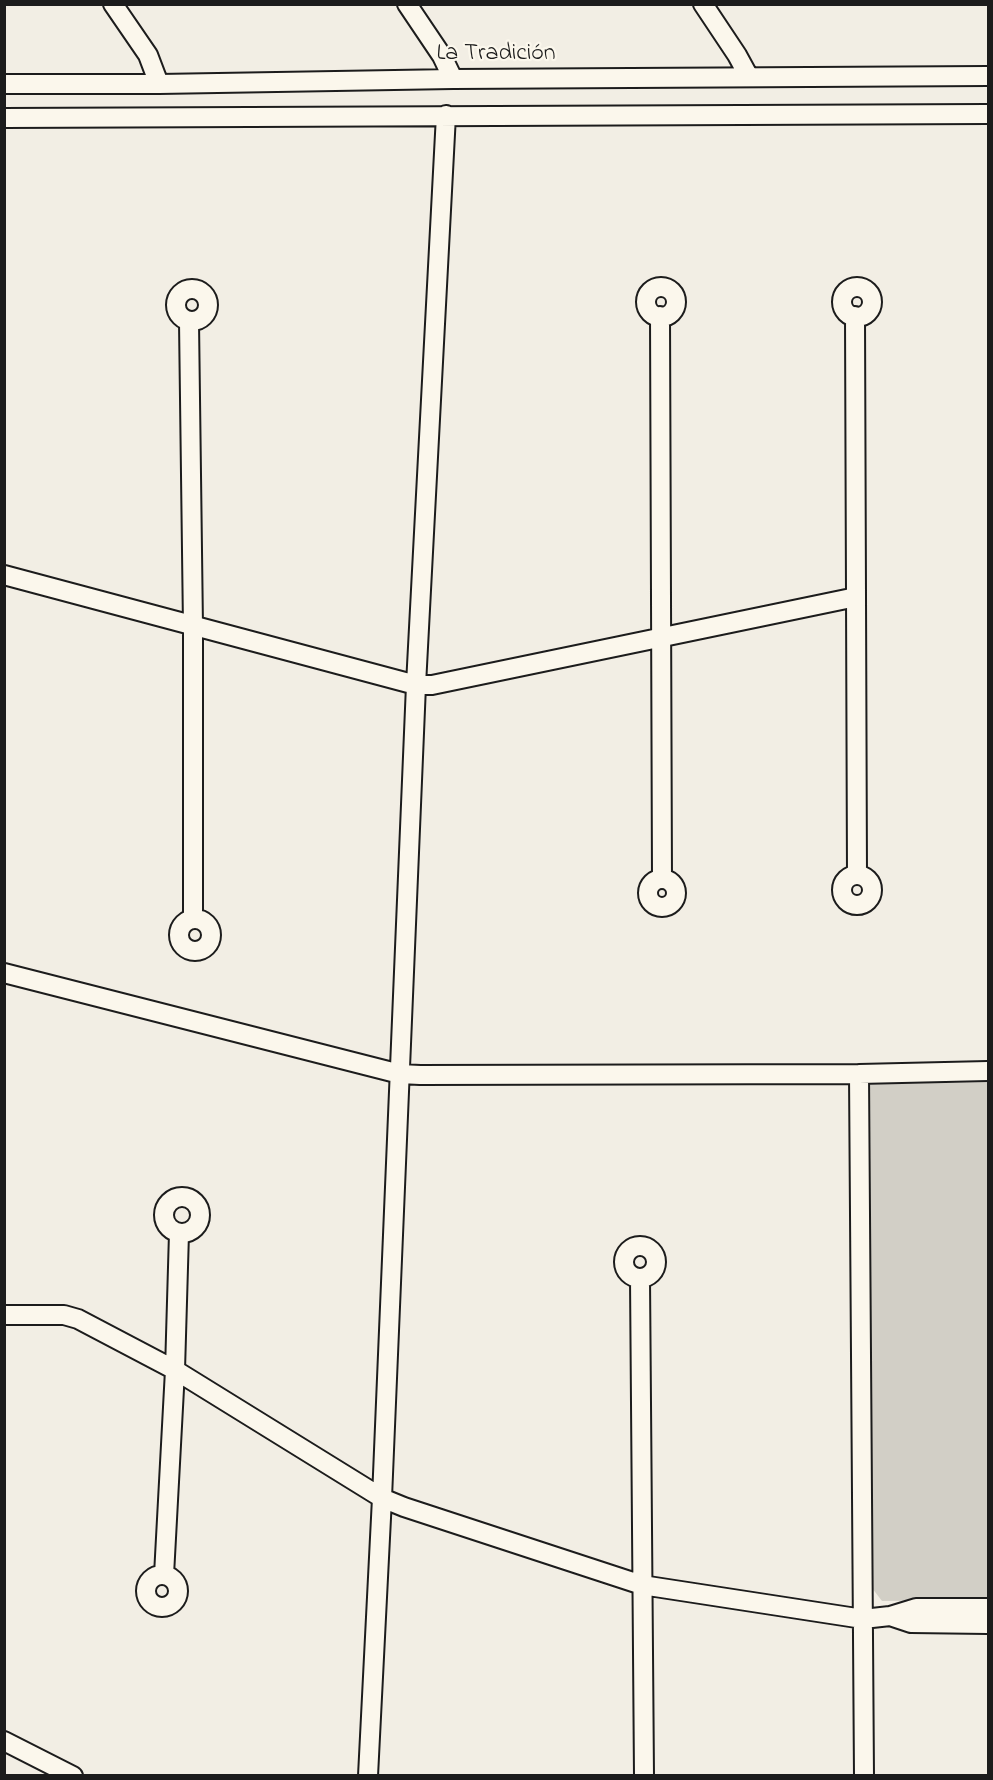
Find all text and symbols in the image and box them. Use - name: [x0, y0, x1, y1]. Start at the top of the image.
- street label: La Tradición: [436, 41, 556, 69]

